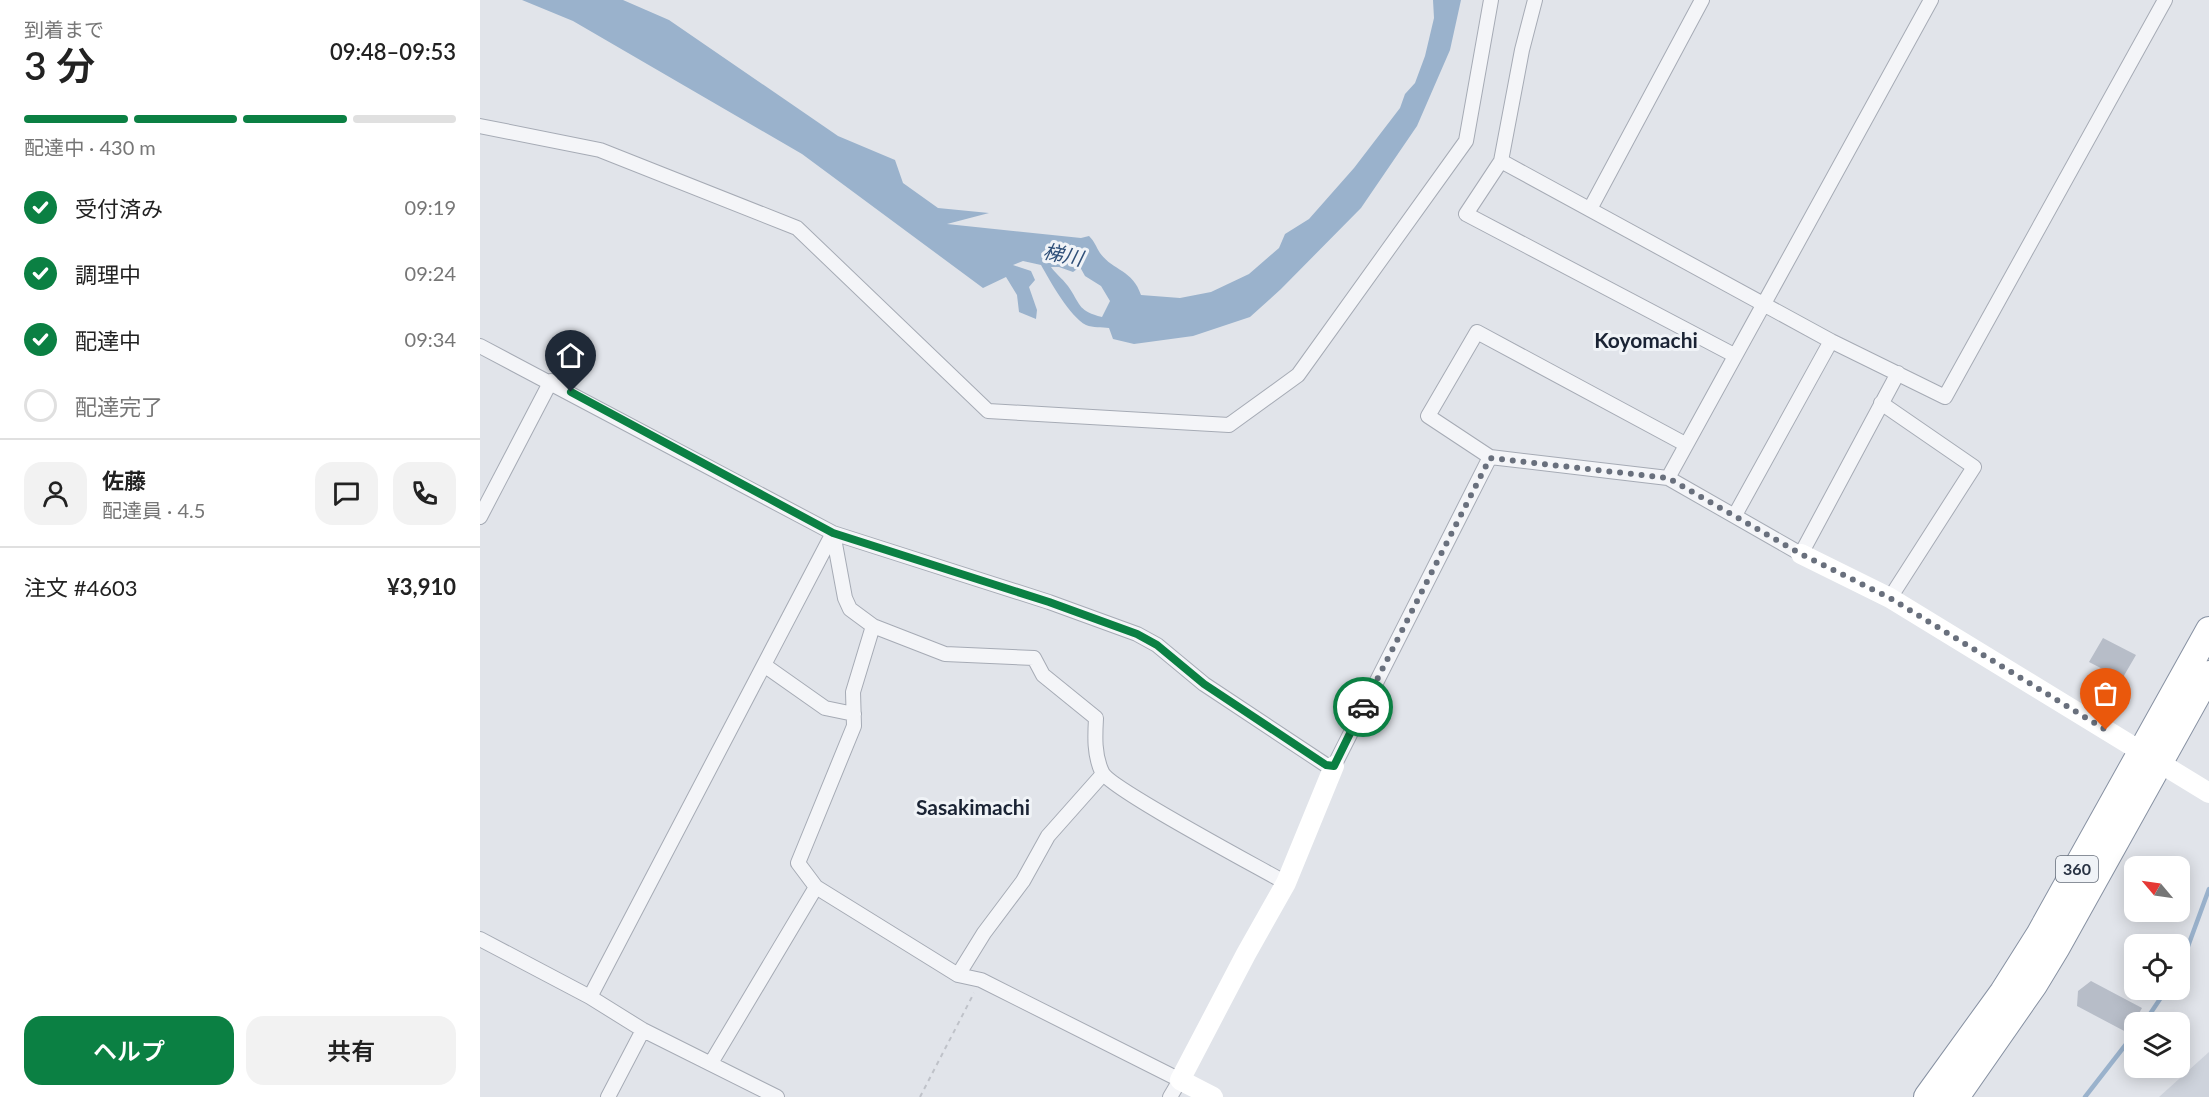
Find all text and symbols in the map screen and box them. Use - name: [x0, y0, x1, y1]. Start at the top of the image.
- text: 到着まで: [24, 17, 104, 41]
- text: 09:48–09:53: [330, 38, 456, 65]
- text: 3 分: [24, 42, 95, 88]
- text: 配達中 · 430 m: [24, 135, 156, 159]
- icon: check: [24, 191, 57, 224]
- text: 受付済み: [75, 195, 163, 222]
- text: 09:19: [405, 195, 456, 219]
- water label: 梯川: [1041, 238, 1087, 270]
- icon: check: [24, 257, 57, 290]
- text: 調理中: [75, 261, 141, 288]
- text: 09:24: [405, 261, 456, 285]
- icon: check: [24, 323, 57, 356]
- text: 配達中: [75, 327, 141, 354]
- text: 09:34: [405, 327, 456, 351]
- district label: Koyomachi: [1594, 327, 1698, 352]
- pin: [545, 330, 596, 392]
- icon: home: [554, 339, 587, 372]
- text: 配達完了: [75, 393, 163, 420]
- button: person: [24, 462, 87, 525]
- button: chat: [315, 462, 378, 525]
- button: phone: [393, 462, 456, 525]
- text: 佐藤: [102, 467, 146, 494]
- text: 配達員 · 4.5: [102, 498, 205, 522]
- text: ¥3,910: [387, 573, 456, 600]
- text: 注文 #4603: [24, 574, 137, 601]
- pin: [2080, 668, 2131, 730]
- courier: [1333, 677, 1393, 737]
- icon: bag: [2089, 677, 2122, 710]
- icon: car: [1347, 691, 1380, 724]
- district label: Sasakimachi: [916, 794, 1030, 819]
- road number: 360: [2056, 856, 2098, 882]
- north arrow: [2124, 856, 2190, 922]
- map controls: [2124, 856, 2190, 1078]
- button: locate: [2124, 934, 2190, 1000]
- button: layers: [2124, 1012, 2190, 1078]
- button: ヘルプ: [24, 1016, 234, 1085]
- button: 共有: [246, 1016, 456, 1085]

